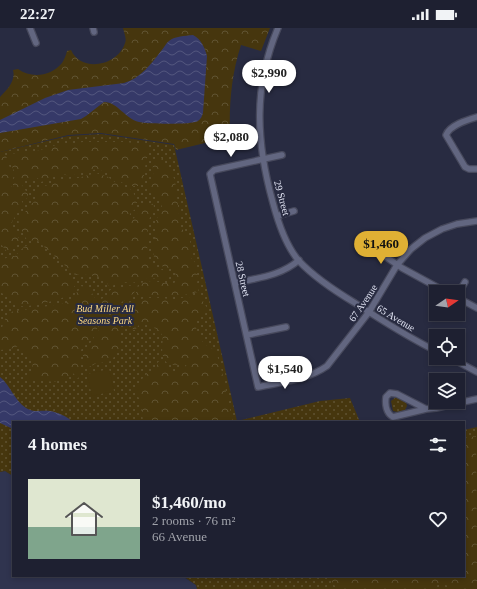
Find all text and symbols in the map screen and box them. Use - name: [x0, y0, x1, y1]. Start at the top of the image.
- text: 22:27: [20, 6, 55, 22]
- pin: $2,990: [236, 60, 302, 94]
- text: $2,990: [251, 65, 287, 80]
- pin: $2,080: [198, 124, 264, 158]
- text: $2,080: [213, 129, 249, 144]
- street label: 29 Street: [272, 179, 292, 217]
- pin: $1,460: [348, 231, 414, 265]
- text: $1,460: [363, 236, 399, 251]
- street label: 28 Street: [234, 260, 252, 298]
- street label: 67 Avenue: [347, 282, 380, 324]
- north arrow: [429, 285, 465, 321]
- map controls: [429, 285, 465, 409]
- street label: 65 Avenue: [375, 302, 417, 334]
- park label: Bud Miller All Seasons Park: [76, 303, 134, 326]
- button: locate: [429, 329, 465, 365]
- pin: $1,540: [252, 356, 318, 390]
- text: $1,540: [267, 361, 303, 376]
- button: layers: [429, 373, 465, 409]
- icon: filters: [427, 434, 449, 456]
- text: 4 homes: [28, 435, 87, 454]
- text: $1,460/mo: [152, 493, 226, 512]
- icon: home: [60, 495, 108, 543]
- icon: heart: [427, 508, 449, 530]
- text: 2 rooms · 76 m²: [152, 513, 235, 528]
- text: 66 Avenue: [152, 529, 207, 544]

